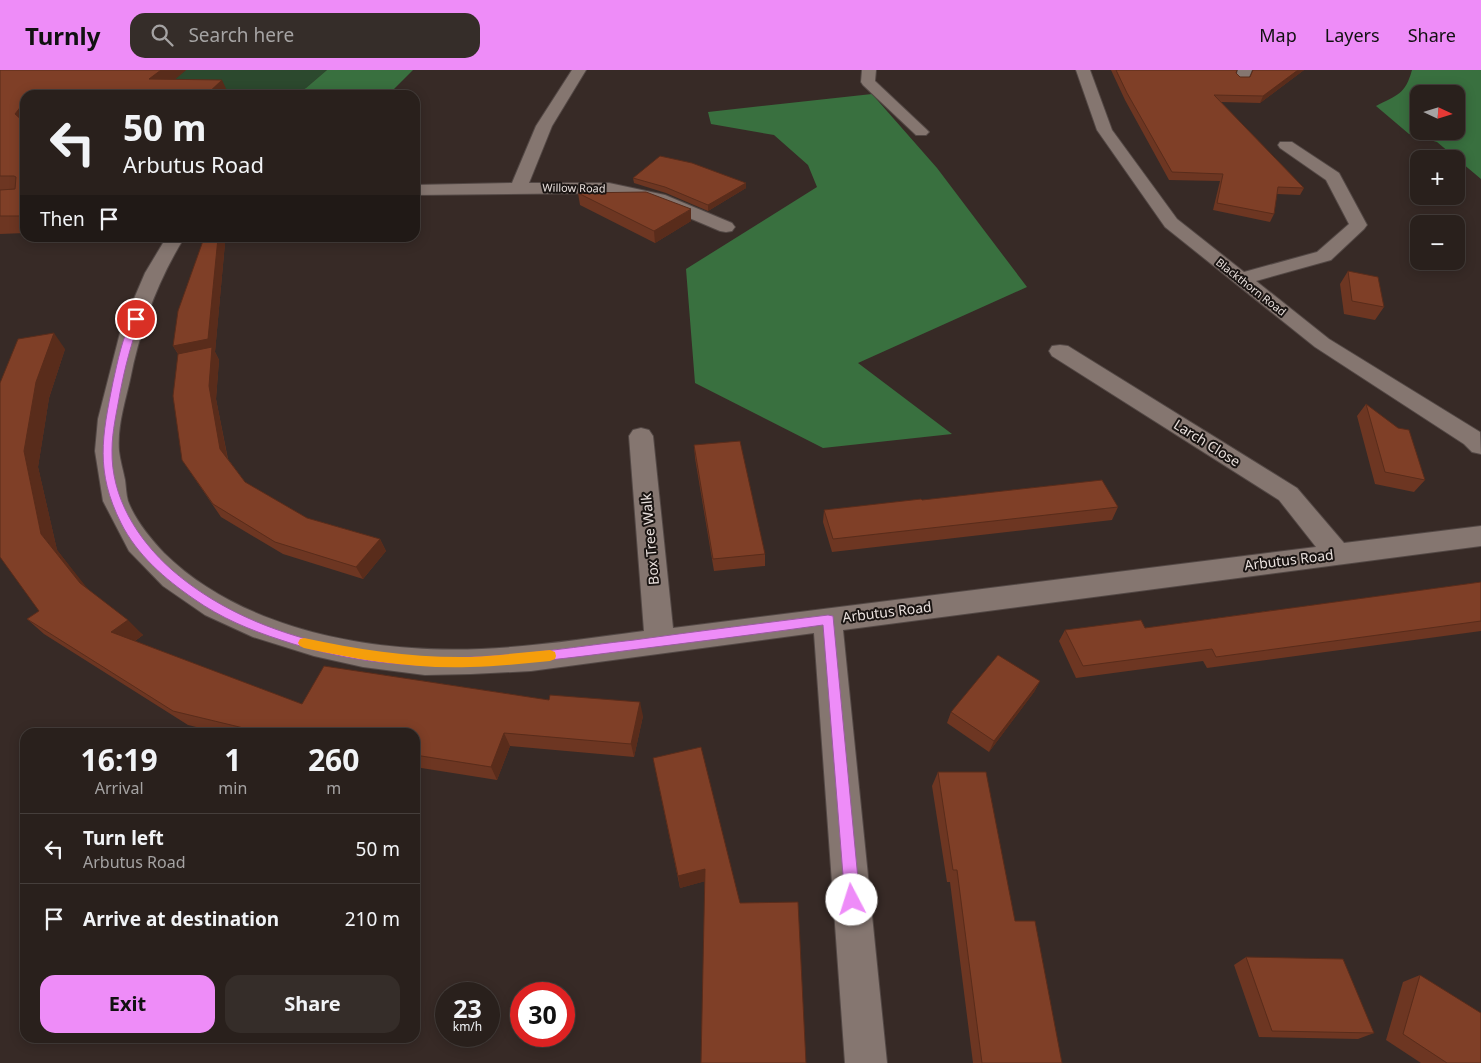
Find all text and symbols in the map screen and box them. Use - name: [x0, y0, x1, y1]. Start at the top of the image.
- search box: [130, 13, 480, 58]
- text: Turnly: [25, 19, 100, 52]
- icon: search: [148, 21, 176, 49]
- text: Search here: [188, 22, 294, 48]
- text: Map: [1259, 23, 1297, 47]
- text: Layers: [1325, 23, 1380, 47]
- text: Share: [1408, 23, 1456, 47]
- north arrow: [1410, 85, 1465, 140]
- map controls: [1410, 85, 1465, 270]
- text: 50 m: [123, 104, 206, 151]
- icon: left: [40, 110, 105, 175]
- text: Arbutus Road: [123, 149, 264, 179]
- button: +: [1410, 150, 1465, 205]
- street label: Willow Road: [542, 179, 606, 196]
- icon: arrive: [95, 205, 123, 233]
- text: Then: [40, 206, 85, 232]
- button: −: [1410, 215, 1465, 270]
- street label: Blackthorn Road: [1213, 254, 1290, 319]
- pin: [115, 298, 157, 340]
- icon: arrive: [122, 305, 150, 333]
- street label: Larch Close: [1170, 415, 1244, 471]
- street label: Box Tree Walk: [636, 492, 663, 586]
- street label: Arbutus Road: [1243, 545, 1335, 574]
- street label: Arbutus Road: [841, 597, 933, 626]
- text: 16:19: [81, 739, 158, 780]
- text: 1: [224, 739, 241, 780]
- text: 260: [308, 739, 359, 780]
- text: Arrival: [95, 777, 144, 799]
- text: min: [218, 777, 247, 799]
- text: m: [326, 777, 341, 799]
- text: Turn left: [83, 825, 164, 851]
- icon: left: [40, 835, 68, 863]
- text: 50 m: [356, 836, 400, 862]
- text: Arbutus Road: [83, 851, 186, 873]
- position arrow: [825, 873, 877, 925]
- icon: arrive: [40, 905, 68, 933]
- text: Arrive at destination: [83, 906, 279, 932]
- text: 210 m: [345, 906, 400, 932]
- button: Exit: [40, 975, 215, 1033]
- button: Share: [225, 975, 400, 1033]
- speed limit sign: 30: [510, 982, 575, 1047]
- text: 23: [453, 991, 482, 1025]
- text: km/h: [453, 1018, 482, 1035]

